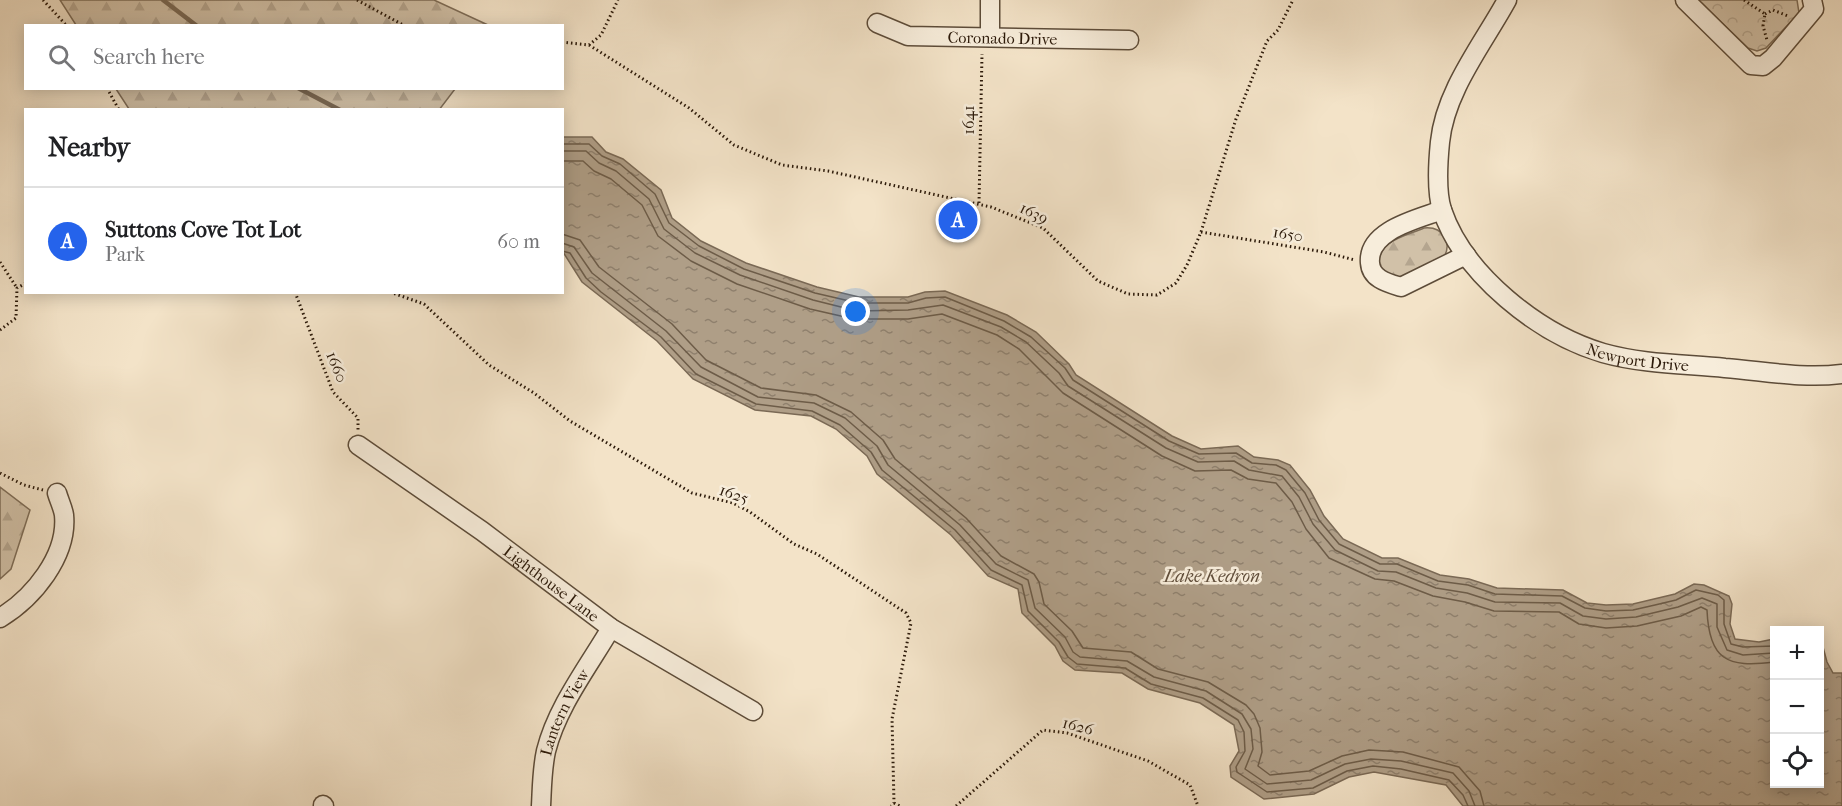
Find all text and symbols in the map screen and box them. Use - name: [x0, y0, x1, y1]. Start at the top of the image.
- search box: [24, 24, 564, 90]
- street label: Coronado Drive: [947, 27, 1057, 48]
- icon: search: [45, 41, 78, 74]
- text: Search here: [93, 44, 205, 70]
- street label: 1641: [959, 105, 978, 135]
- text: Nearby: [48, 132, 130, 163]
- pin: A: [938, 198, 978, 242]
- street label: 1639: [1017, 198, 1051, 228]
- text: Suttons Cove Tot Lot: [105, 217, 301, 243]
- street label: 1650: [1272, 222, 1304, 246]
- text: A: [61, 230, 74, 253]
- text: 60 m: [497, 230, 540, 253]
- text: Park: [105, 243, 145, 266]
- your location: [841, 297, 870, 326]
- street label: Newport Drive: [1584, 339, 1690, 375]
- street label: 1660: [322, 349, 352, 385]
- street label: 1625: [717, 480, 751, 508]
- street label: Lighthouse Lane: [500, 541, 603, 626]
- water label: Lake Kedron: [1162, 566, 1260, 587]
- map controls: [1770, 626, 1824, 788]
- button: +: [1770, 626, 1824, 680]
- street label: Lantern View: [536, 664, 593, 758]
- button: −: [1770, 680, 1824, 734]
- street label: 1626: [1060, 713, 1096, 739]
- button: locate: [1770, 734, 1824, 788]

